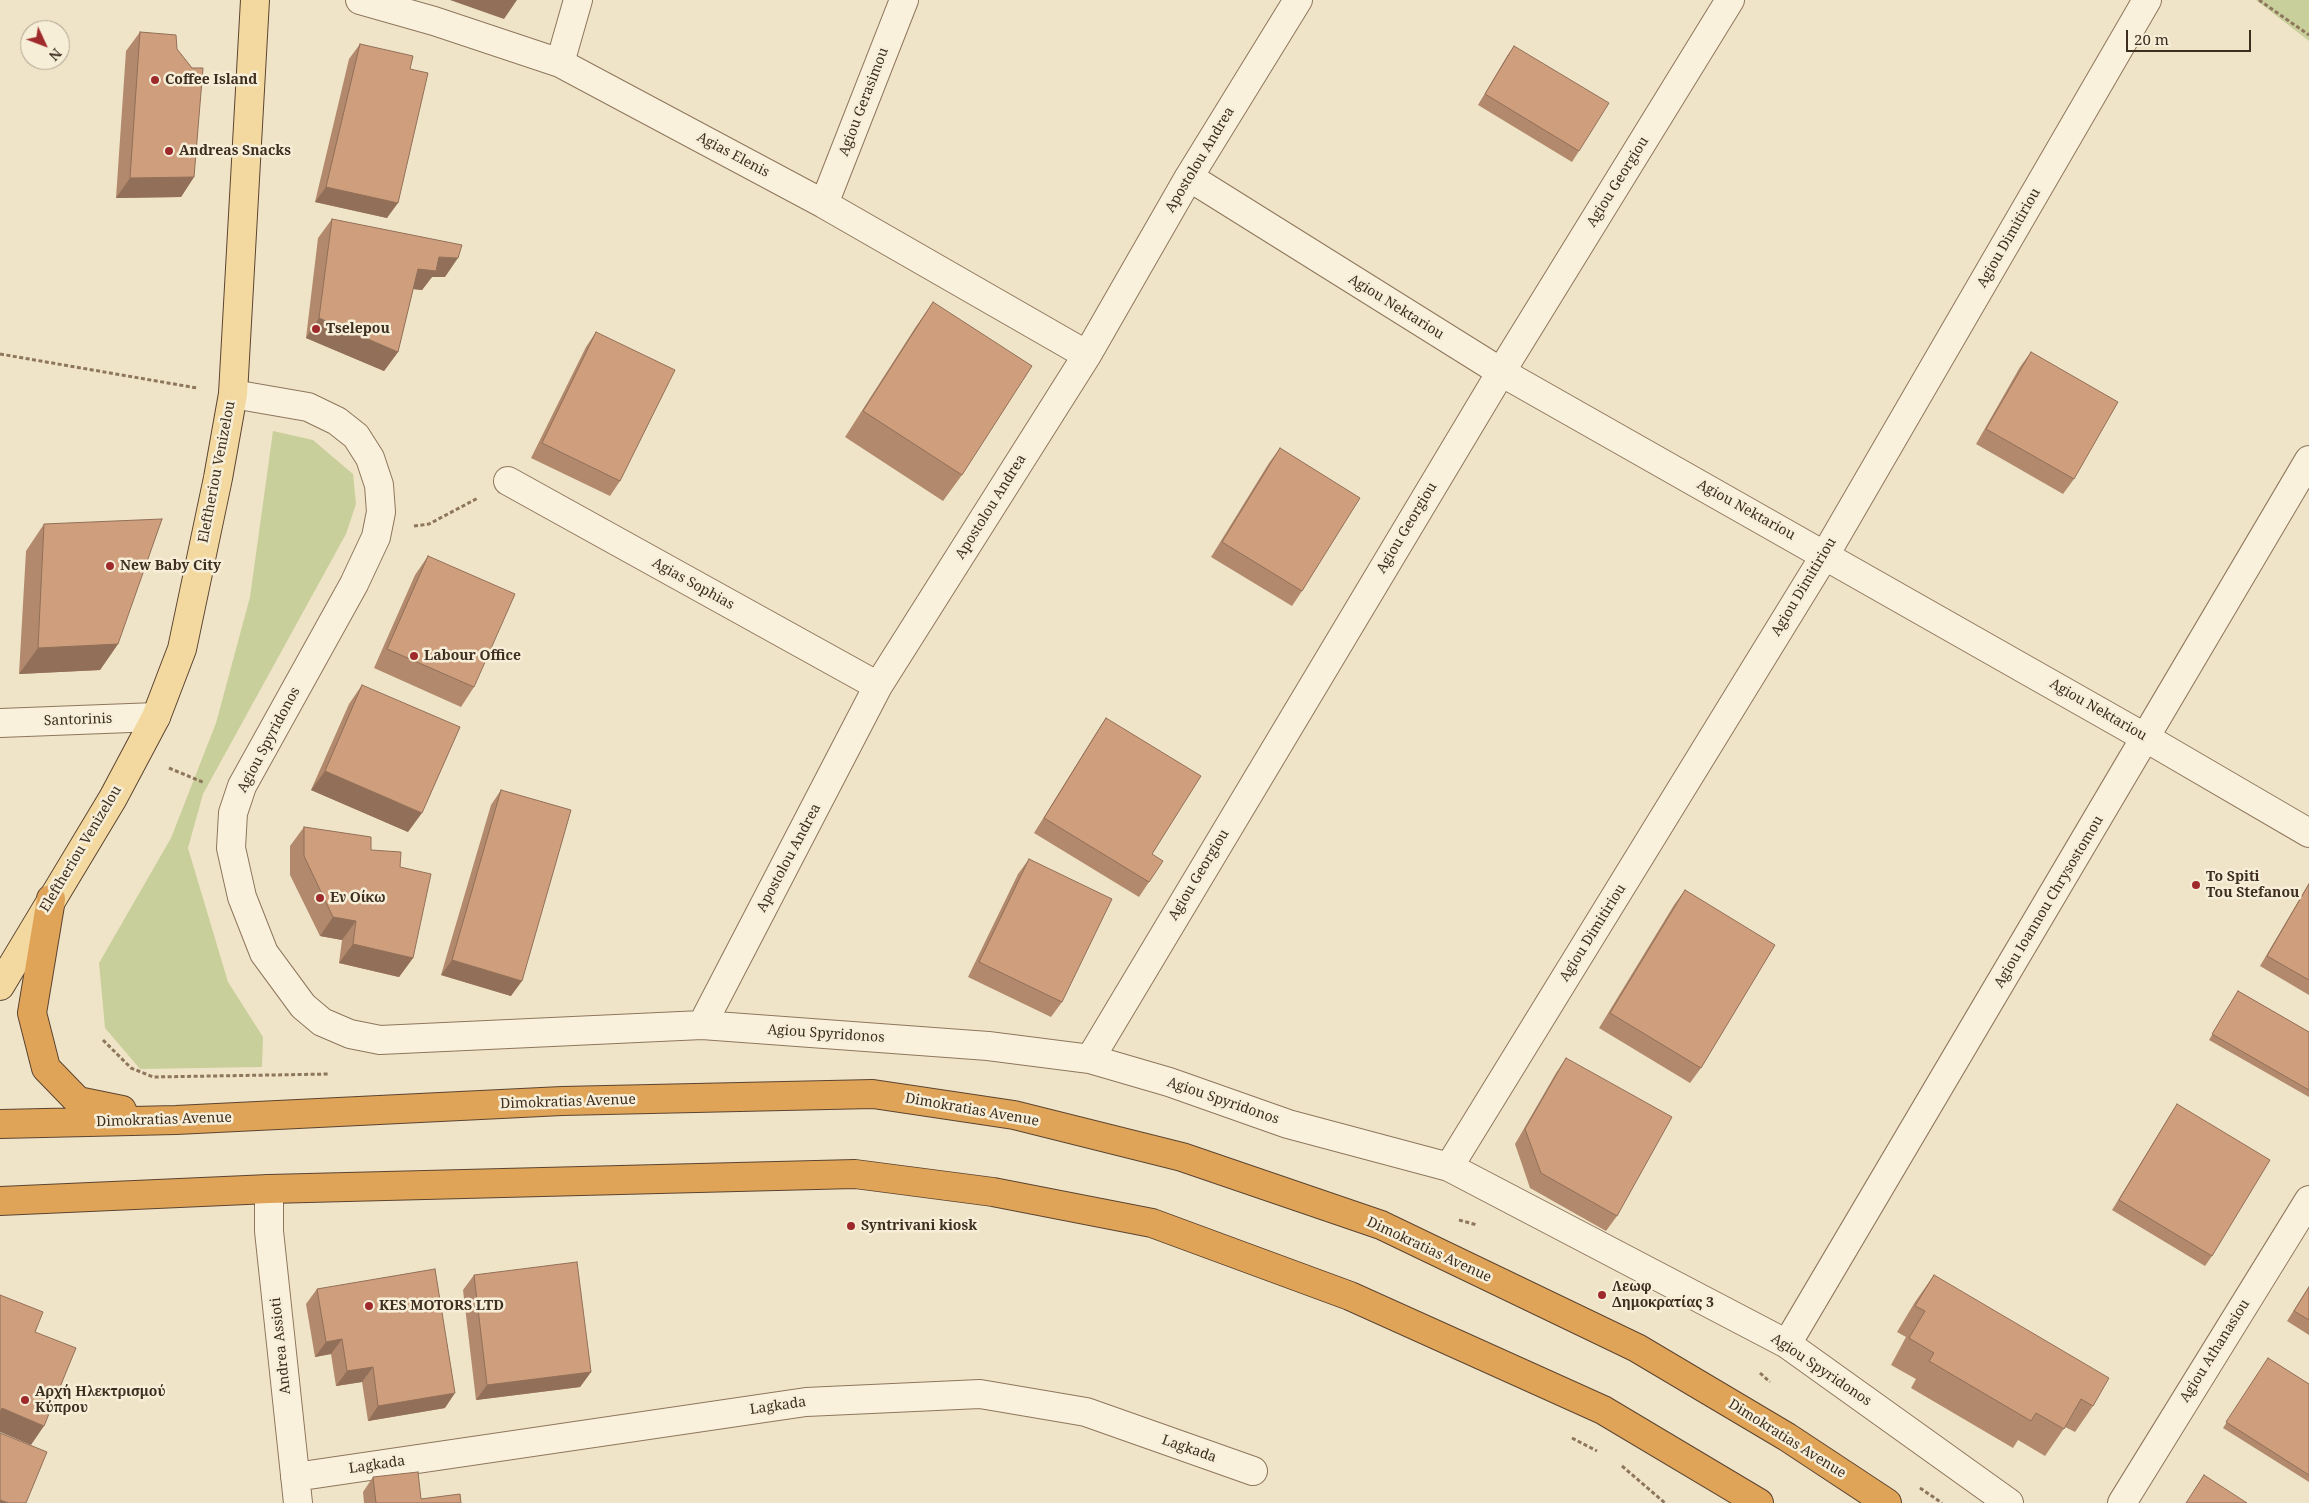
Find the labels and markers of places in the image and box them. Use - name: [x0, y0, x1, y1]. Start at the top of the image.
- place label: Coffee Island: [165, 72, 257, 88]
- marker: Coffee Island: [149, 74, 161, 86]
- place label: Andreas Snacks: [179, 143, 291, 159]
- marker: Andreas Snacks: [163, 145, 175, 157]
- place label: Tselepou: [326, 321, 390, 337]
- marker: Tselepou: [310, 323, 322, 335]
- place label: New Baby City: [120, 558, 221, 574]
- marker: New Baby City: [104, 560, 116, 572]
- place label: Labour Office: [424, 648, 521, 664]
- marker: Labour Office: [408, 650, 420, 662]
- place label: To Spiti Tou Stefanou: [2206, 869, 2299, 902]
- marker: To Spiti Tou Stefanou: [2190, 879, 2202, 891]
- place label: Εν Οίκω: [330, 890, 386, 906]
- marker: Εν Οίκω: [314, 892, 326, 904]
- place label: Syntrivani kiosk: [861, 1218, 977, 1234]
- marker: Syntrivani kiosk: [845, 1220, 857, 1232]
- place label: Λεωφ Δημοκρατίας 3: [1612, 1279, 1714, 1311]
- marker: Λεωφ Δημοκρατίας 3: [1596, 1289, 1608, 1301]
- place label: KES MOTORS LTD: [379, 1298, 504, 1314]
- marker: KES MOTORS LTD: [363, 1300, 375, 1312]
- place label: Αρχή Ηλεκτρισμού Κύπρου: [35, 1384, 166, 1416]
- marker: Αρχή Ηλεκτρισμού Κύπρου: [19, 1394, 31, 1406]

